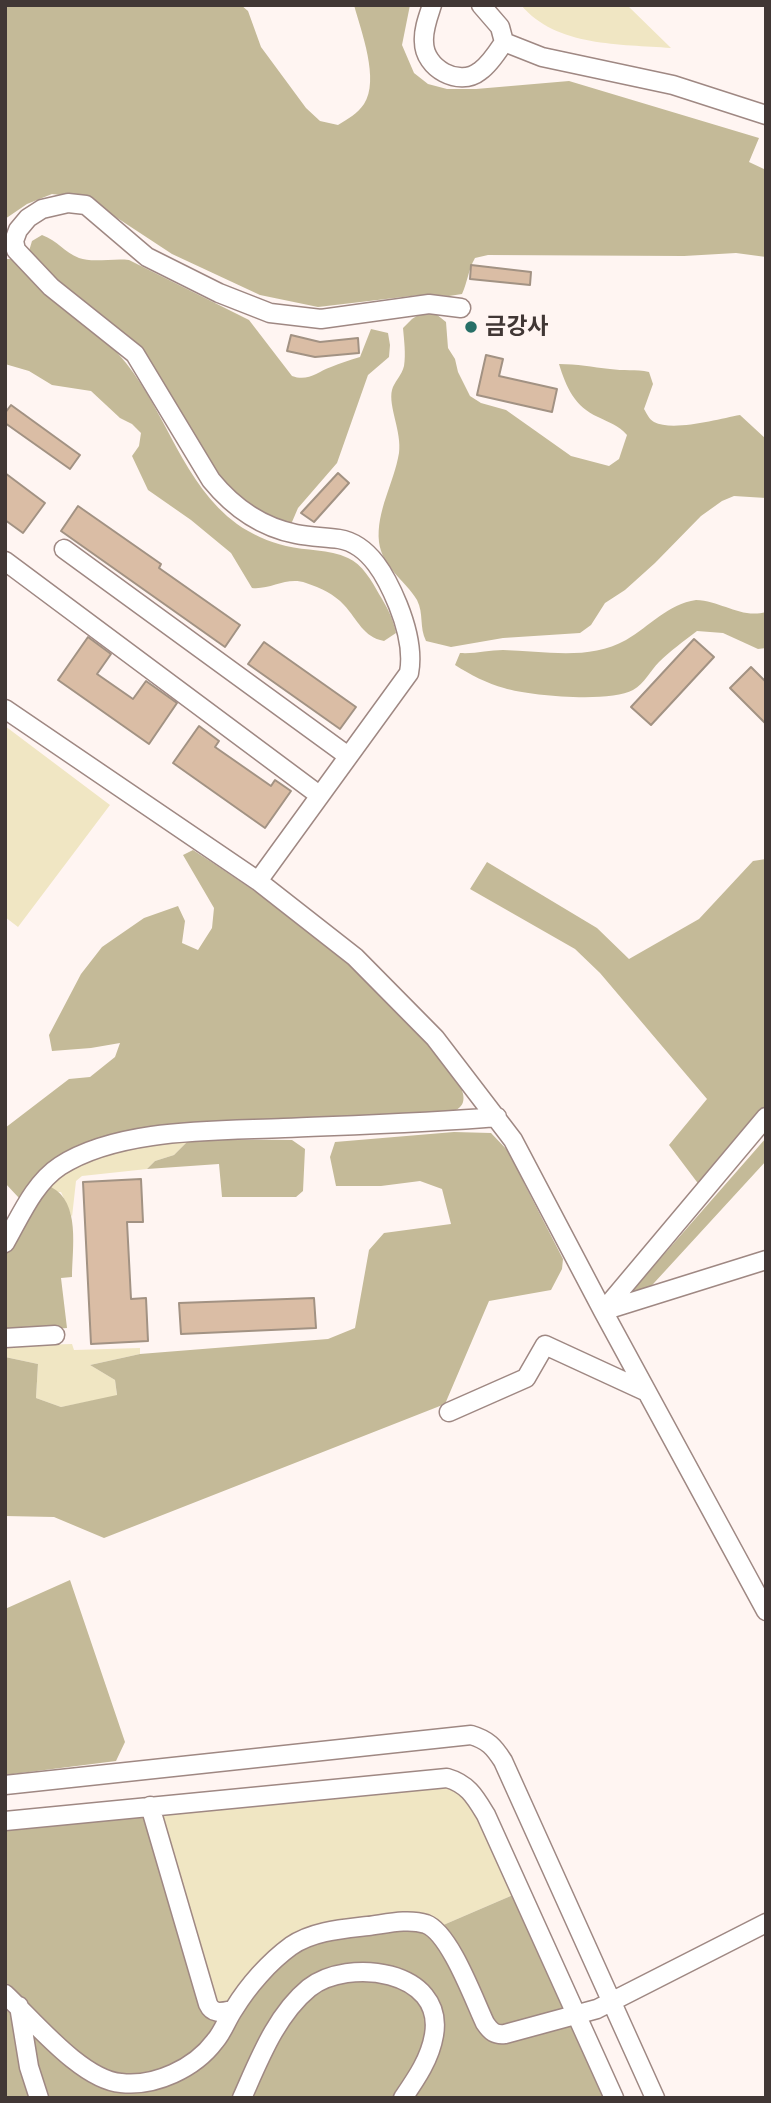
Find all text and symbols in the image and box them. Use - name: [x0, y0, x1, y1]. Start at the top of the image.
- place label: 금강사: [485, 313, 548, 341]
- marker: 금강사: [463, 319, 479, 335]

